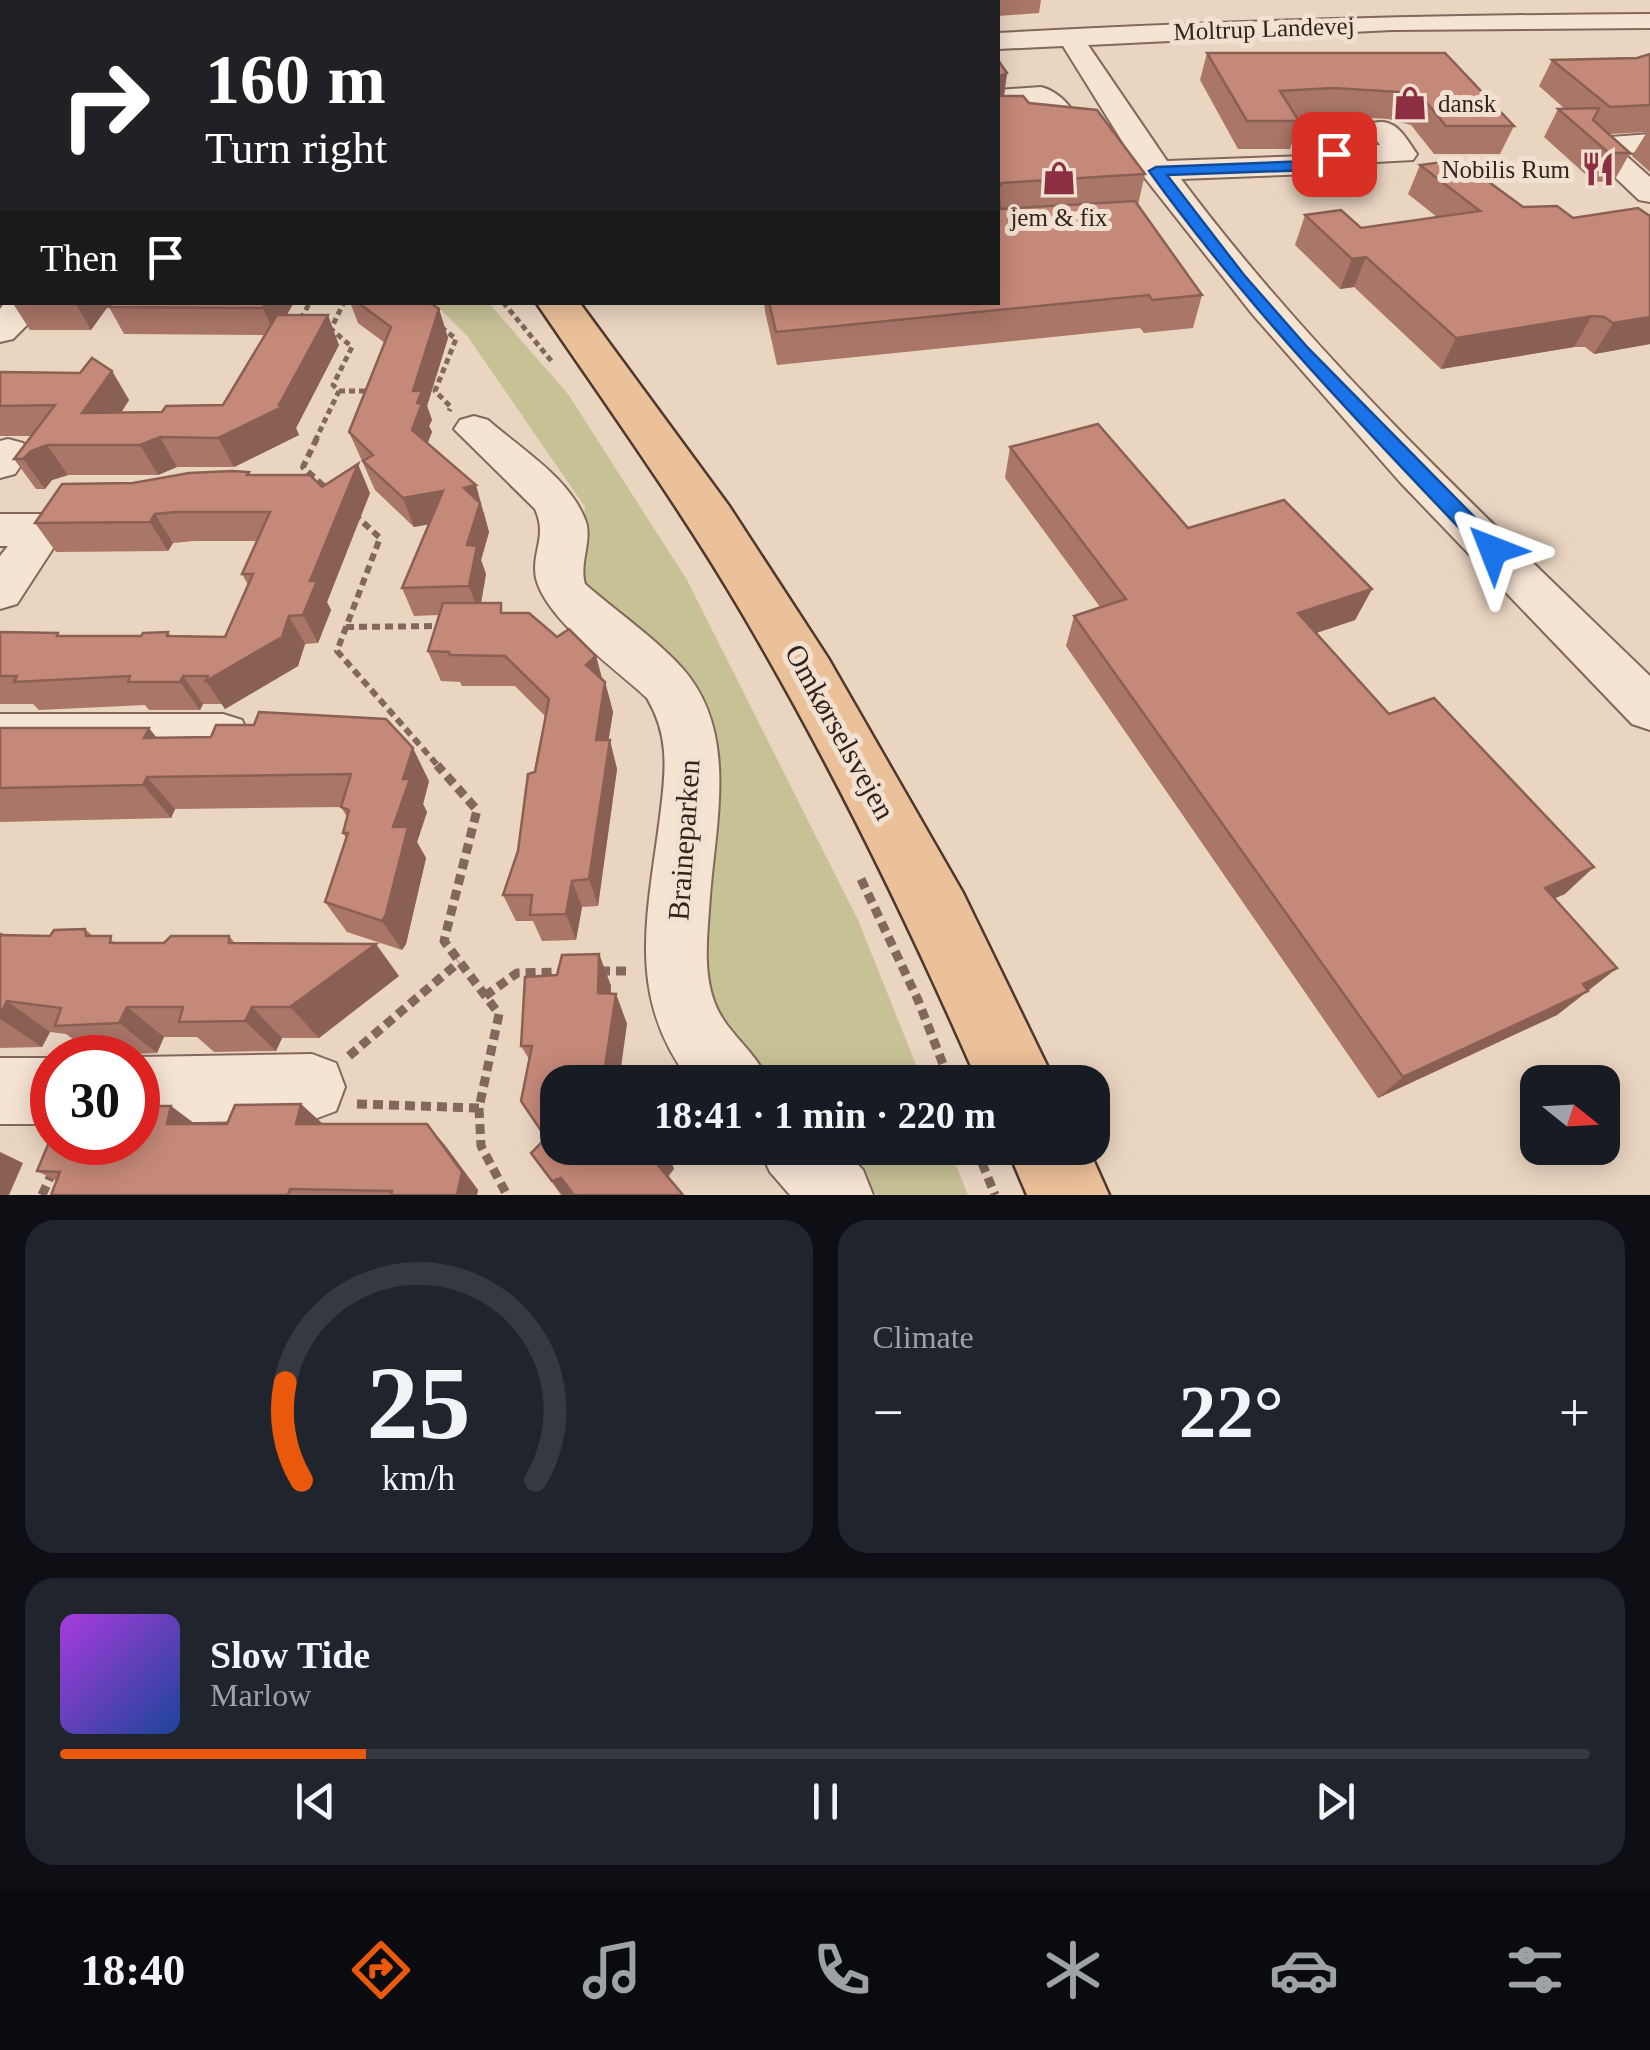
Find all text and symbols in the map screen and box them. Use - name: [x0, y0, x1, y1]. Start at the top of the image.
- street label: Moltrup Landevej: [1173, 12, 1355, 45]
- icon: right: [40, 40, 170, 170]
- text: 160 m: [205, 41, 386, 118]
- shop icon: dansk: [1391, 84, 1429, 122]
- place label: dansk: [1438, 90, 1497, 117]
- pin: [1292, 112, 1377, 197]
- text: Turn right: [205, 123, 387, 173]
- icon: arrive: [1307, 127, 1362, 182]
- restaurant icon: Nobilis Rum: [1579, 150, 1617, 188]
- place label: Nobilis Rum: [1442, 156, 1571, 183]
- shop icon: jem & fix: [1040, 159, 1078, 197]
- place label: jem & fix: [1009, 204, 1108, 231]
- icon: arrive: [138, 230, 193, 285]
- text: Then: [40, 237, 118, 279]
- position arrow: [1441, 498, 1545, 602]
- street label: Omkørselsvejen: [779, 638, 902, 825]
- street label: Braineparken: [661, 758, 706, 922]
- speed limit sign: 30: [30, 1035, 160, 1165]
- north arrow: [1520, 1065, 1620, 1165]
- map controls: [1520, 1065, 1620, 1165]
- text: 18:41 · 1 min · 220 m: [654, 1094, 996, 1136]
- text: Climate: [873, 1319, 974, 1355]
- text: 25: [367, 1345, 471, 1460]
- text: 22°: [1179, 1370, 1284, 1453]
- text: −: [873, 1382, 904, 1443]
- text: +: [1559, 1382, 1590, 1443]
- text: km/h: [382, 1458, 456, 1498]
- text: Slow Tide: [210, 1634, 370, 1676]
- text: Marlow: [210, 1677, 311, 1713]
- icon: previous: [288, 1774, 343, 1829]
- icon: pause: [798, 1774, 853, 1829]
- icon: next: [1308, 1774, 1363, 1829]
- icon: directions: [346, 1935, 416, 2005]
- icon: music: [577, 1935, 647, 2005]
- icon: phone: [807, 1935, 877, 2005]
- icon: climate: [1038, 1935, 1108, 2005]
- icon: car: [1269, 1935, 1339, 2005]
- icon: filters: [1500, 1935, 1570, 2005]
- text: 18:40: [80, 1945, 185, 1995]

